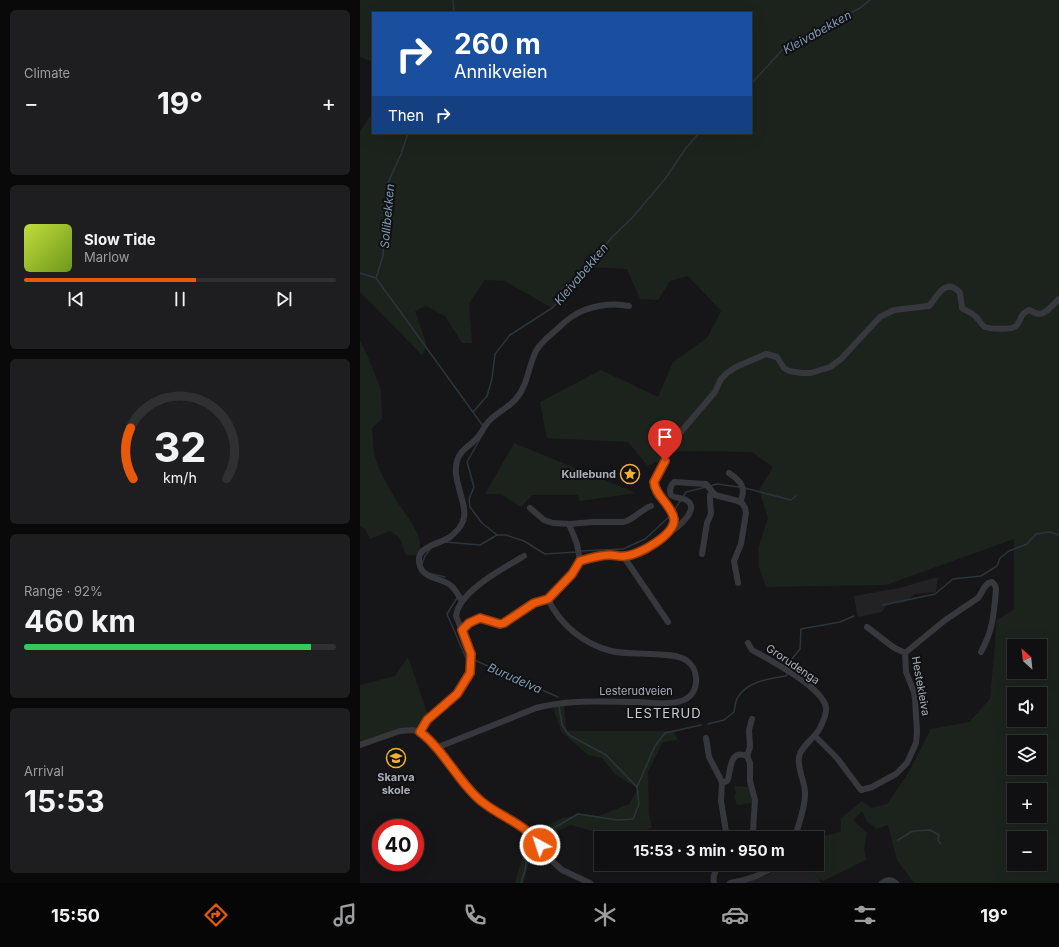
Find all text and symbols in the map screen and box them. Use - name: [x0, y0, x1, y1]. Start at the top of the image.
- water label: Kleivabekken: [780, 7, 854, 57]
- text: 260 m: [454, 27, 541, 61]
- icon: right: [388, 28, 440, 80]
- text: Annikveien: [454, 61, 548, 82]
- text: Climate: [24, 65, 70, 81]
- text: 19°: [157, 85, 203, 121]
- text: −: [24, 90, 39, 116]
- text: +: [321, 90, 336, 116]
- icon: right: [432, 104, 454, 126]
- text: Then: [388, 106, 424, 125]
- water label: Sollibekken: [377, 183, 397, 249]
- text: Slow Tide: [84, 230, 156, 249]
- water label: Kleivabekken: [551, 240, 611, 308]
- text: Marlow: [84, 249, 130, 265]
- icon: previous: [65, 288, 87, 310]
- icon: pause: [169, 288, 191, 310]
- icon: next: [273, 288, 295, 310]
- pin: [648, 420, 682, 461]
- text: 32: [153, 422, 207, 472]
- icon: arrive: [654, 426, 676, 448]
- place icon: Kullebund: [619, 463, 641, 485]
- place label: Kullebund: [562, 467, 616, 481]
- text: km/h: [163, 469, 197, 486]
- text: Range · 92%: [24, 583, 103, 599]
- text: 460 km: [24, 603, 136, 639]
- north arrow: [1007, 639, 1047, 679]
- map controls: [1007, 639, 1047, 871]
- street label: Grorudenga: [763, 641, 823, 687]
- street label: Hestekleiva: [909, 655, 933, 717]
- water label: Burudelva: [486, 659, 544, 697]
- street label: Lesterudveien: [599, 684, 673, 698]
- button: sound: [1007, 687, 1047, 727]
- district label: LESTERUD: [626, 705, 702, 721]
- button: layers: [1007, 735, 1047, 775]
- school or university icon: Skarva skole: [385, 747, 407, 769]
- text: Arrival: [24, 763, 64, 779]
- place label: Skarva skole: [377, 770, 415, 797]
- text: 15:53: [24, 783, 105, 819]
- button: +: [1007, 783, 1047, 823]
- speed limit sign: 40: [372, 819, 424, 871]
- position arrow: [519, 824, 561, 866]
- button: −: [1007, 831, 1047, 871]
- text: 15:53 · 3 min · 950 m: [633, 841, 785, 860]
- icon: directions: [202, 901, 230, 929]
- icon: music: [331, 901, 359, 929]
- icon: phone: [461, 901, 489, 929]
- icon: climate: [591, 901, 619, 929]
- icon: car: [721, 901, 749, 929]
- icon: filters: [851, 901, 879, 929]
- text: 15:50: [51, 905, 100, 926]
- text: 19°: [980, 905, 1008, 926]

